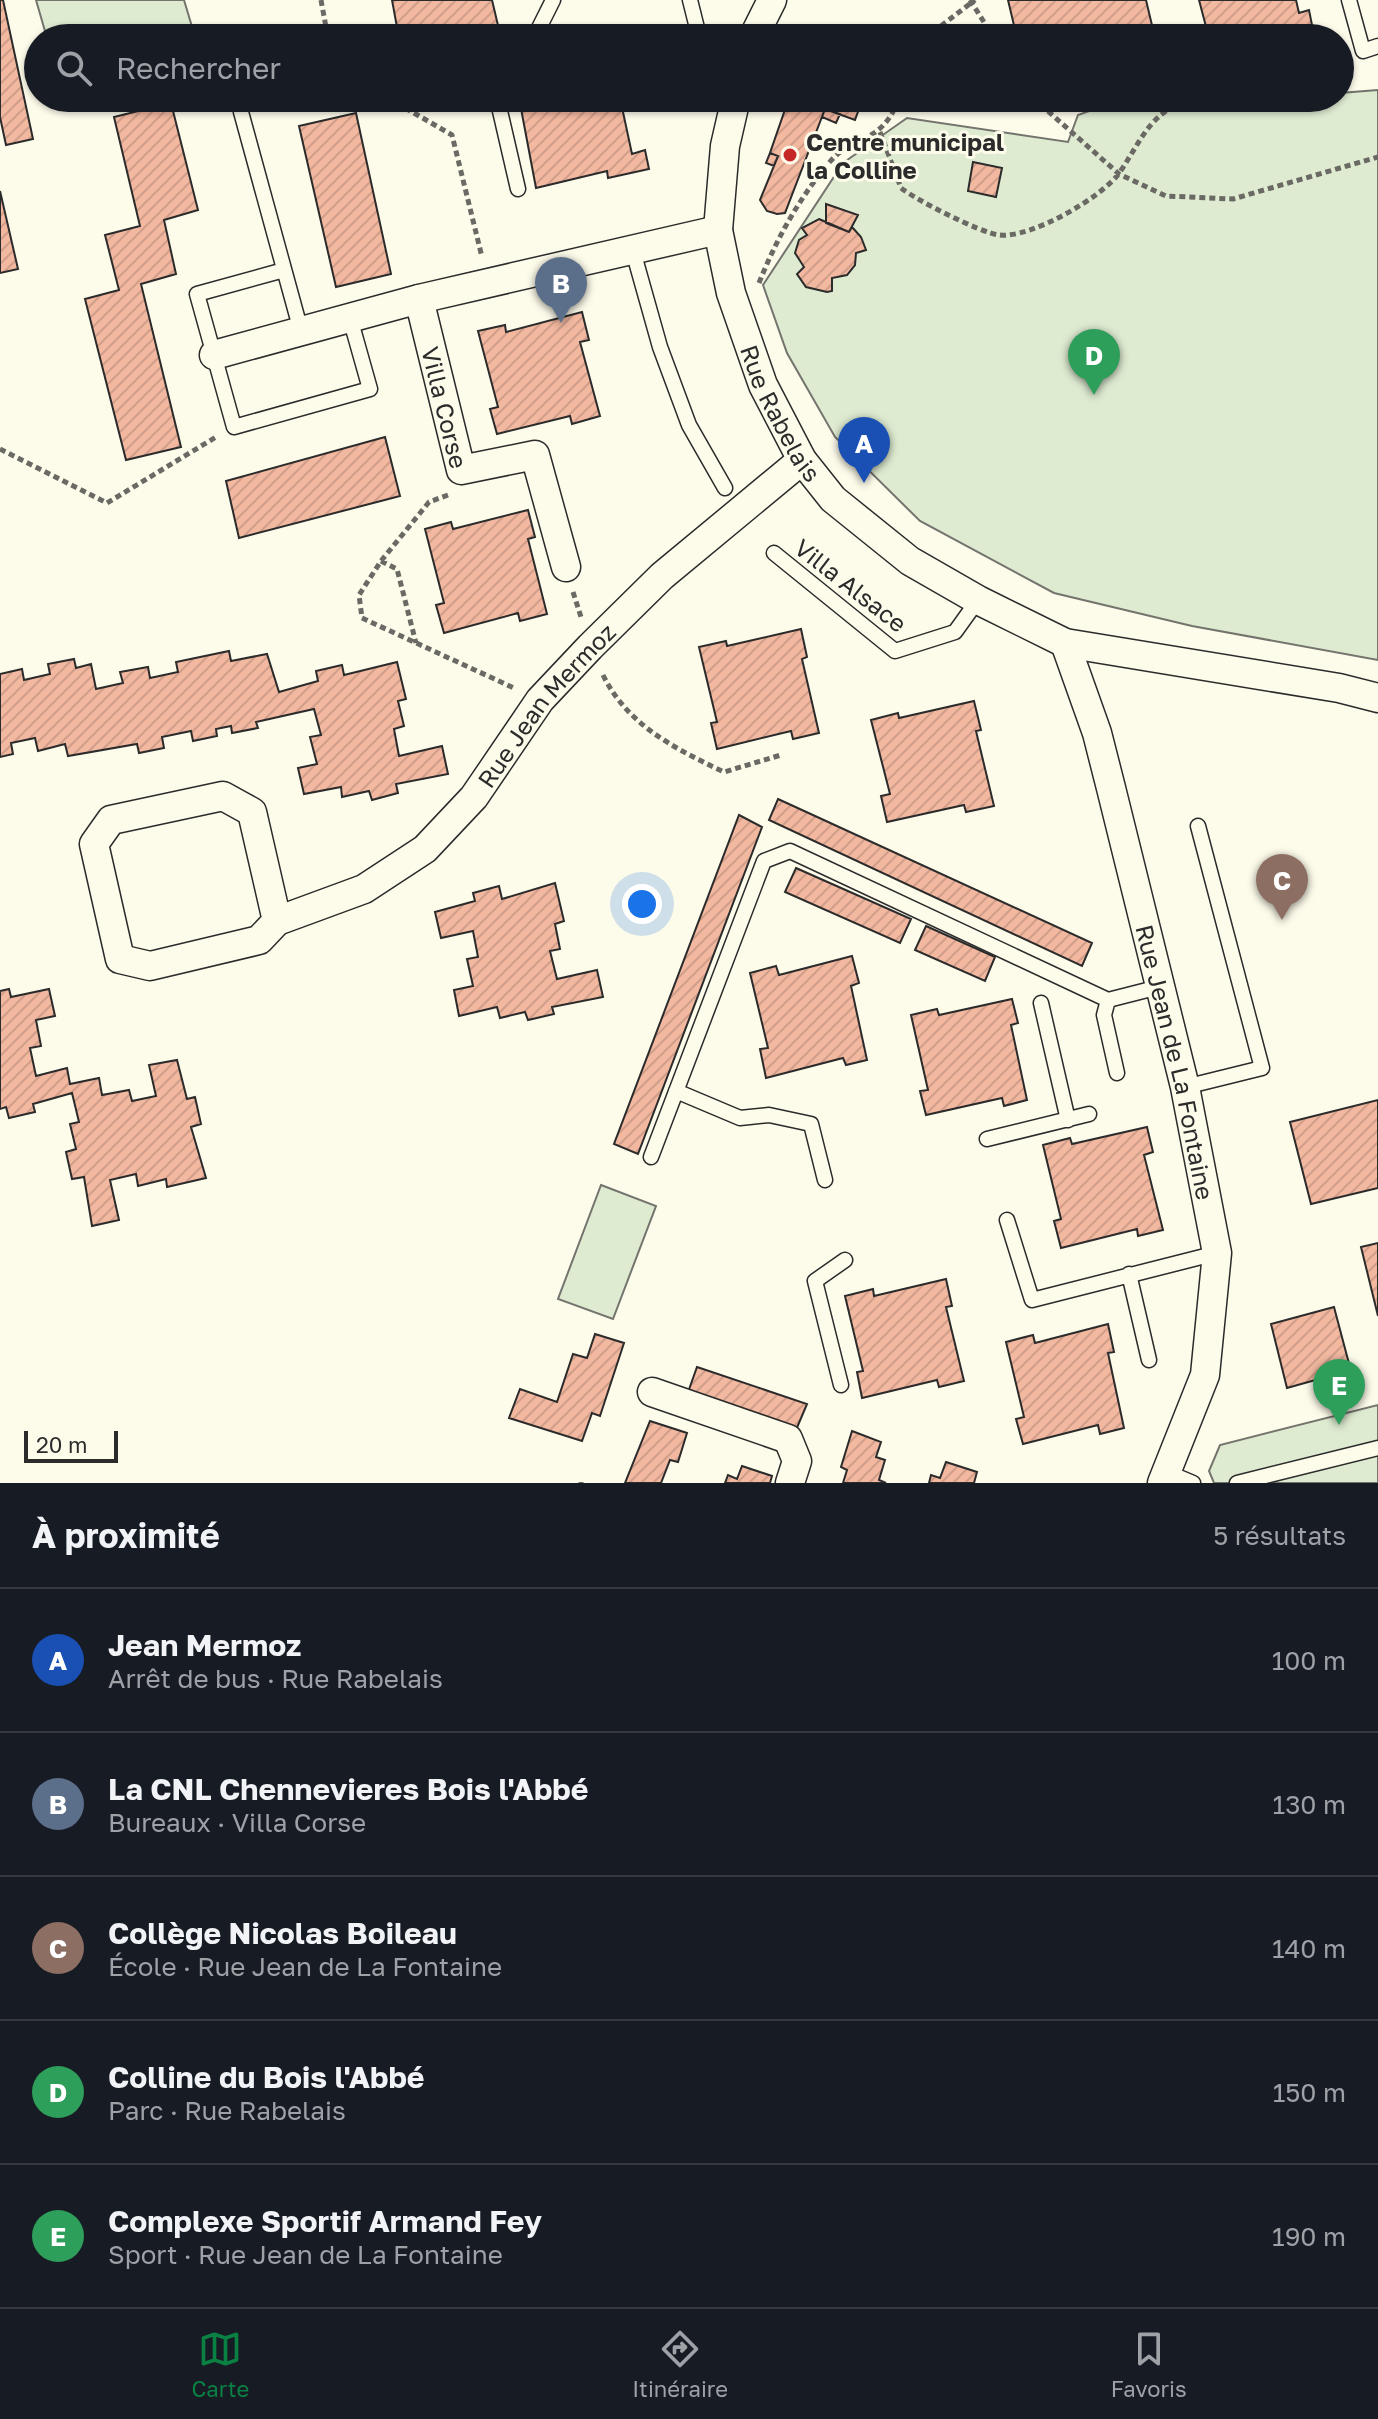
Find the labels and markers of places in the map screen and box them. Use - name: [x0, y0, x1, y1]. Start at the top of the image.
- place label: Centre municipal la Colline: [806, 127, 1004, 184]
- marker: Centre municipal la Colline: [781, 146, 799, 164]
- pin: B: [535, 257, 587, 323]
- pin: D: [1068, 329, 1120, 395]
- pin: A: [838, 417, 890, 483]
- pin: C: [1256, 854, 1308, 920]
- pin: E: [1313, 1359, 1365, 1425]

